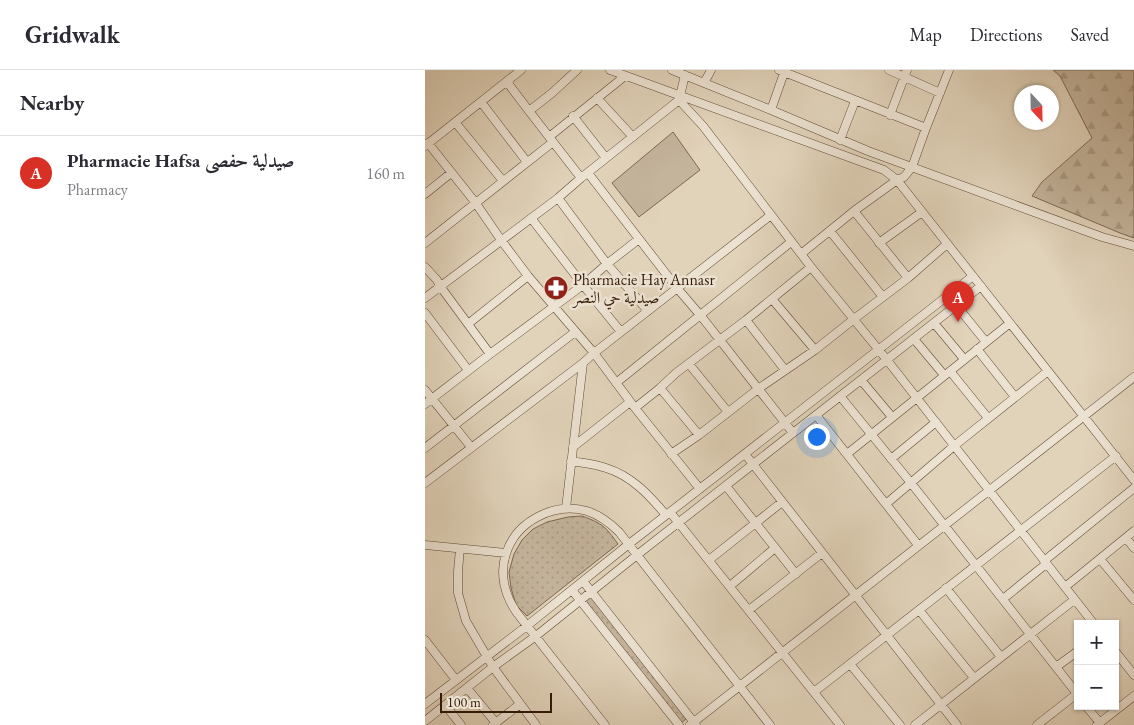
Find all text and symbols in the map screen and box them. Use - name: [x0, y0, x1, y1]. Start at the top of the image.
- text: Gridwalk: [25, 19, 120, 50]
- text: Map: [910, 23, 942, 46]
- text: Directions: [970, 23, 1042, 46]
- text: Saved: [1070, 23, 1109, 46]
- north arrow: [1014, 85, 1059, 130]
- text: Nearby: [20, 89, 84, 116]
- text: Pharmacie Hafsa صيدلية حفصى: [67, 148, 295, 173]
- text: A: [30, 163, 42, 184]
- text: 160 m: [366, 163, 405, 184]
- text: Pharmacy: [67, 179, 128, 200]
- place label: Pharmacie Hay Annasr صيدلية حي النصر: [571, 269, 715, 310]
- pharmacy icon: Pharmacie Hay Annasr صيدلية حي النصر: [543, 275, 569, 301]
- pin: A: [942, 281, 974, 322]
- your location: [804, 424, 830, 450]
- map controls: [1074, 620, 1119, 710]
- button: +: [1074, 620, 1119, 665]
- button: −: [1074, 665, 1119, 710]
- scale bar: [440, 690, 553, 713]
- text: 100 m: [447, 693, 481, 711]

